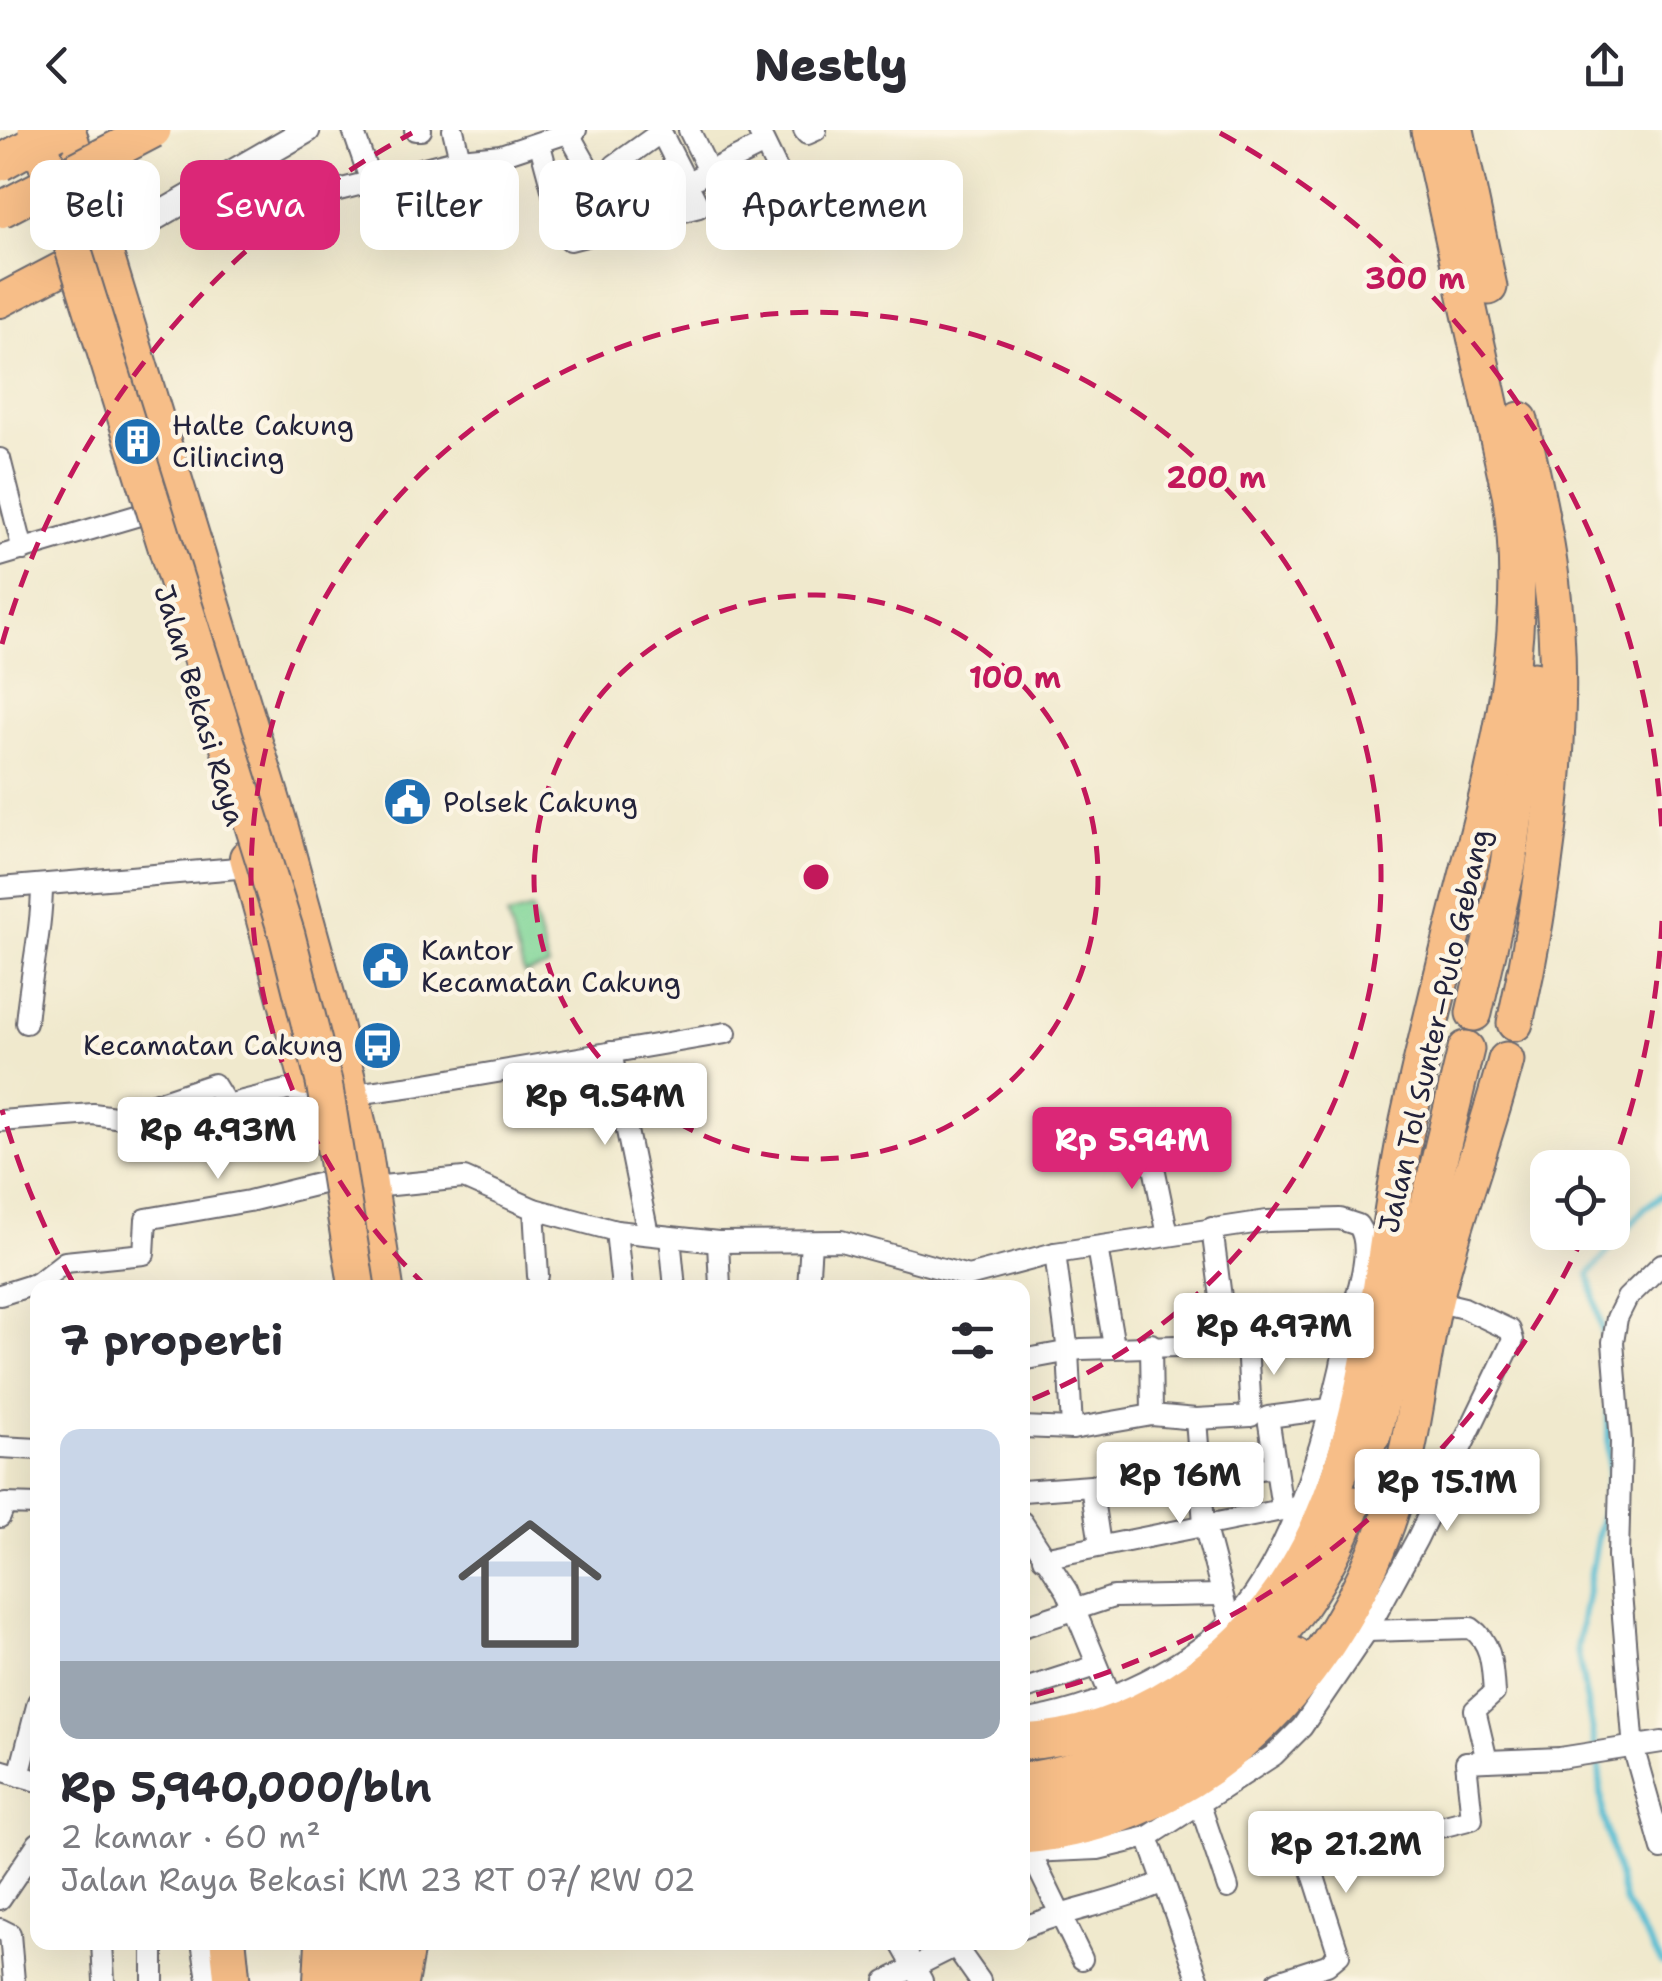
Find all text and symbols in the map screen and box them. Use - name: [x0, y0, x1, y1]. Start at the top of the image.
- text: Nestly: [754, 35, 908, 95]
- icon: back: [30, 38, 85, 93]
- icon: share: [1577, 38, 1632, 93]
- chip: Beli: [30, 160, 160, 250]
- chip: Sewa: [180, 160, 340, 250]
- chip: Filter: [360, 160, 519, 250]
- chip: Baru: [539, 160, 686, 250]
- chip: Apartemen: [706, 160, 963, 250]
- text: 300 m: [1365, 258, 1465, 299]
- place label: Halte Cakung Cilincing: [172, 406, 354, 476]
- building icon: Halte Cakung Cilincing: [111, 415, 163, 467]
- text: 200 m: [1166, 457, 1266, 498]
- street label: Jalan Bekasi Raya: [145, 580, 255, 830]
- text: 100 m: [969, 657, 1061, 698]
- public building icon: Polsek Cakung: [382, 776, 434, 828]
- place label: Polsek Cakung: [443, 783, 638, 821]
- street label: Jalan Tol Sunter–Pulo Gebang: [1369, 825, 1499, 1237]
- centre of rings: [798, 859, 834, 895]
- place label: Kantor Kecamatan Cakung: [421, 931, 681, 1001]
- public building icon: Kantor Kecamatan Cakung: [360, 940, 412, 992]
- bus stop icon: Kecamatan Cakung: [352, 1019, 404, 1071]
- place label: Kecamatan Cakung: [83, 1026, 343, 1064]
- pin: Rp 9.54M: [502, 1063, 708, 1148]
- text: Rp 9.54M: [525, 1074, 685, 1117]
- pin: Rp 4.93M: [115, 1097, 321, 1182]
- pin: Rp 5.94M: [1029, 1107, 1235, 1192]
- text: Rp 4.93M: [140, 1108, 296, 1151]
- text: Rp 5.94M: [1054, 1118, 1210, 1161]
- map controls: [1530, 1150, 1630, 1250]
- button: locate: [1530, 1150, 1630, 1250]
- pin: Rp 4.97M: [1171, 1293, 1377, 1378]
- text: Rp 4.97M: [1196, 1304, 1352, 1347]
- text: 7 properti: [60, 1312, 283, 1368]
- icon: filters: [945, 1313, 1000, 1368]
- pin: Rp 16M: [1099, 1442, 1261, 1527]
- pin: Rp 15.1M: [1344, 1449, 1550, 1534]
- text: Rp 16M: [1119, 1453, 1241, 1496]
- text: Rp 15.1M: [1377, 1460, 1517, 1503]
- icon: home: [440, 1494, 620, 1674]
- text: Rp 5,940,000/bln: [60, 1759, 432, 1815]
- pin: Rp 21.2M: [1243, 1811, 1449, 1896]
- text: 2 kamar · 60 m²: [60, 1815, 321, 1858]
- text: Rp 21.2M: [1270, 1822, 1422, 1865]
- text: Jalan Raya Bekasi KM 23 RT 07/ RW 02: [60, 1858, 696, 1901]

